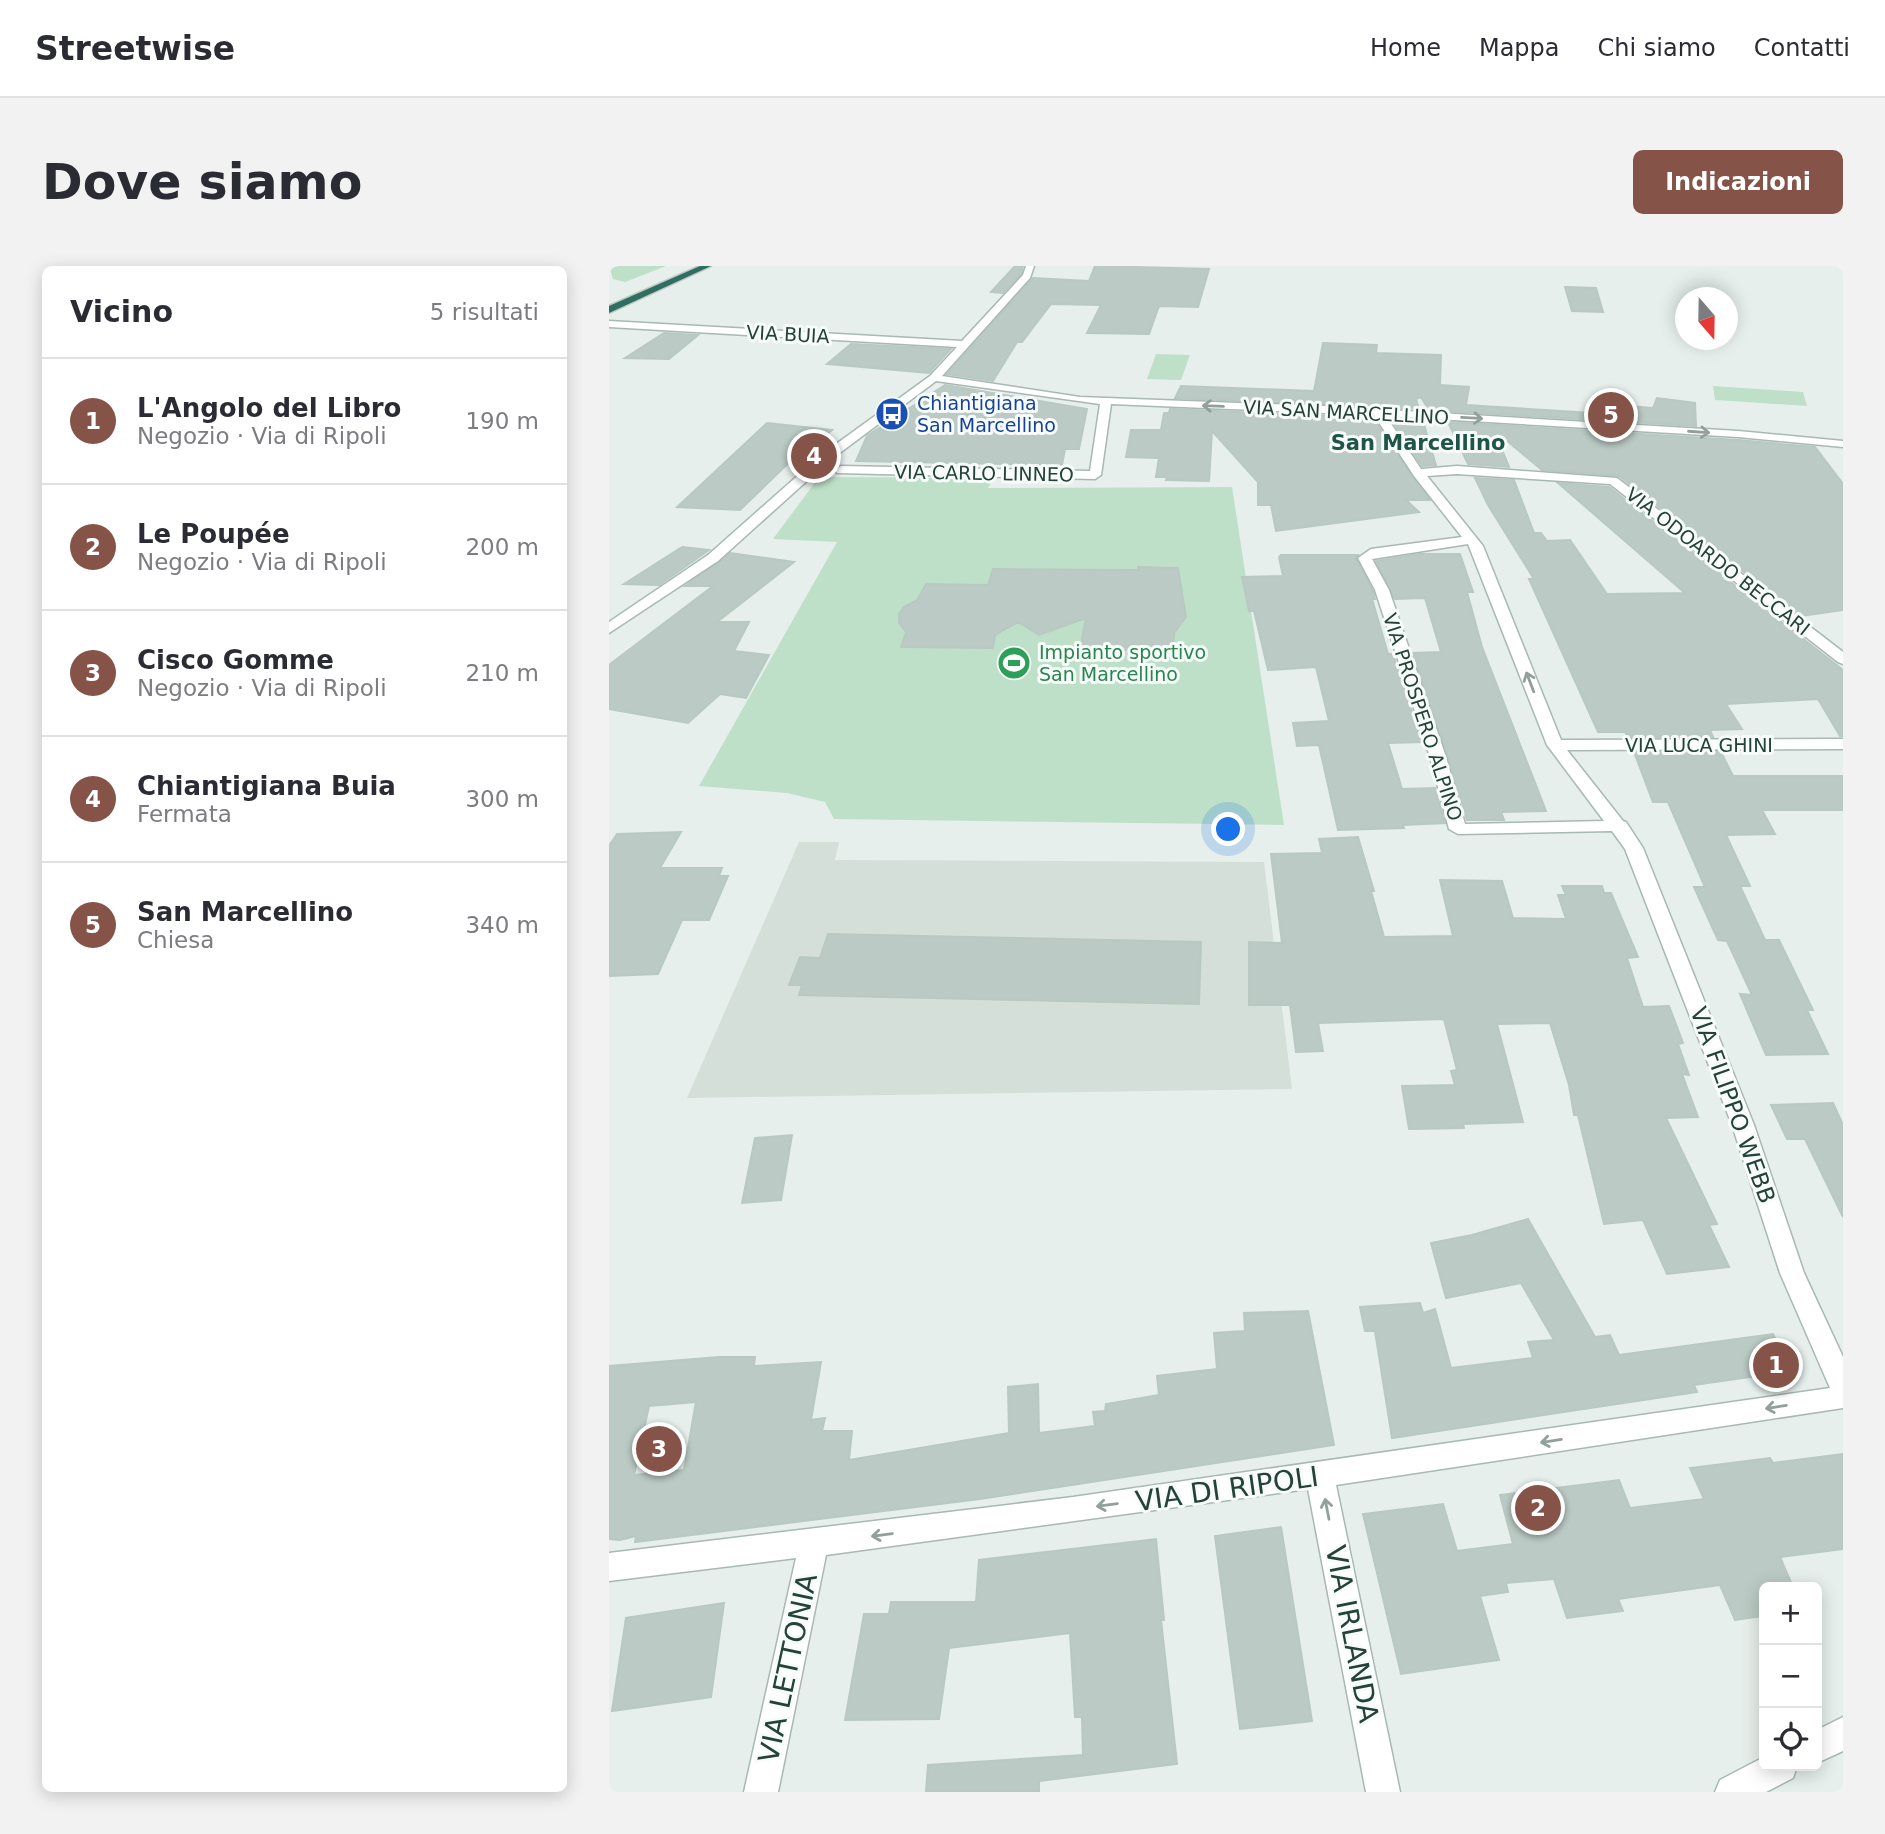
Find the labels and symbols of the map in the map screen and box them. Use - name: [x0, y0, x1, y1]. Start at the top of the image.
- north arrow: [1675, 287, 1738, 350]
- street label: VIA BUIA: [746, 321, 830, 347]
- pin: 5: [1588, 389, 1634, 441]
- place label: Chiantigiana San Marcellino: [917, 392, 1056, 436]
- bus stop icon: Chiantigiana San Marcellino: [873, 395, 911, 433]
- street label: VIA SAN MARCELLINO: [1242, 396, 1450, 428]
- one-way arrow: [1202, 399, 1225, 412]
- one-way arrow: [1460, 412, 1483, 425]
- one-way arrow: [1687, 426, 1710, 439]
- pin: 4: [791, 430, 837, 482]
- district label: San Marcellino: [1331, 431, 1505, 455]
- street label: VIA CARLO LINNEO: [894, 460, 1074, 486]
- street label: VIA ODOARDO BECCARI: [1622, 482, 1814, 640]
- street label: VIA PROSPERO ALPINO: [1379, 611, 1467, 823]
- place label: Impianto sportivo San Marcellino: [1039, 641, 1206, 685]
- sports icon: Impianto sportivo San Marcellino: [995, 644, 1033, 682]
- one-way arrow: [1522, 671, 1535, 693]
- street label: VIA LUCA GHINI: [1625, 734, 1773, 756]
- your location: [1211, 812, 1245, 846]
- street label: VIA FILIPPO WEBB: [1685, 1003, 1781, 1207]
- pin: 1: [1753, 1339, 1799, 1391]
- one-way arrow: [1765, 1401, 1787, 1414]
- pin: 3: [636, 1423, 682, 1475]
- one-way arrow: [1540, 1435, 1562, 1448]
- street label: VIA DI RIPOLI: [1133, 1460, 1321, 1518]
- pin: 2: [1515, 1482, 1561, 1534]
- one-way arrow: [1319, 1498, 1333, 1521]
- one-way arrow: [1096, 1499, 1119, 1512]
- one-way arrow: [871, 1529, 893, 1542]
- street label: VIA IRLANDA: [1319, 1543, 1385, 1725]
- street label: VIA LETTONIA: [752, 1570, 824, 1766]

